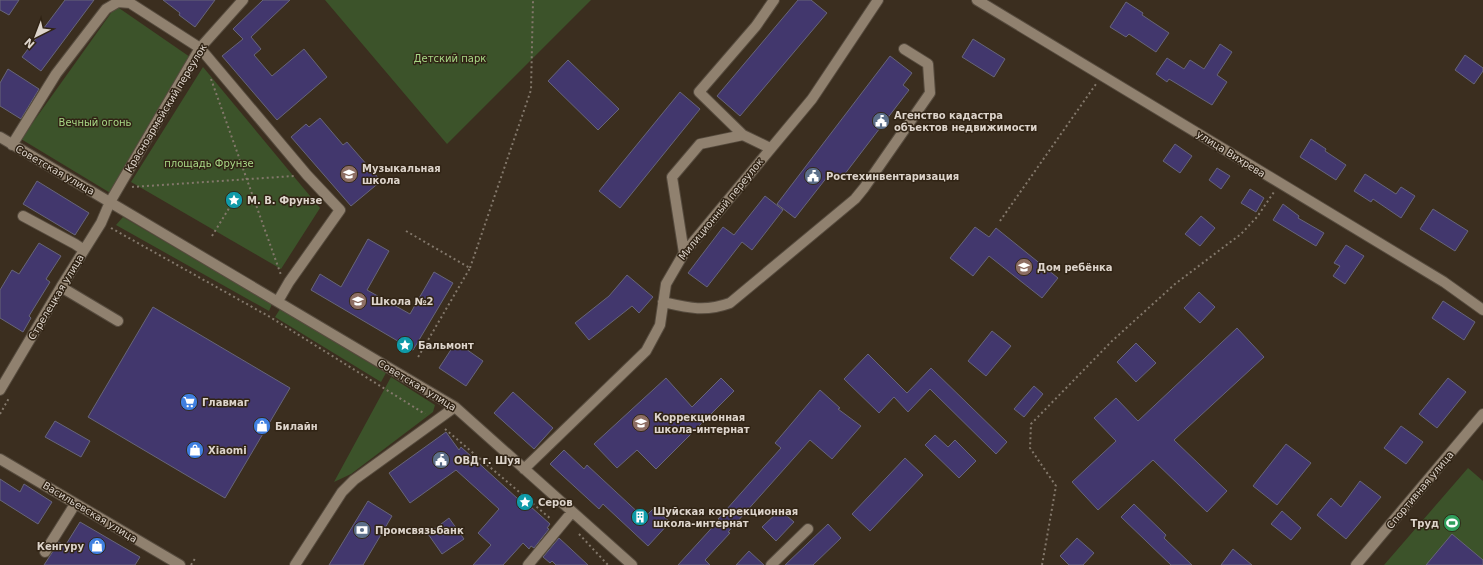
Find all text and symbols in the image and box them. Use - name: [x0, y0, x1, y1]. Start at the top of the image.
- north arrow: [16, 16, 56, 56]
- text: N: [22, 35, 37, 51]
- street label: Красноармейский переулок: [123, 42, 209, 174]
- park label: Детский парк: [414, 53, 486, 64]
- place label: Агенство кадастра объектов недвижимости: [894, 110, 1037, 133]
- public building icon: Агенство кадастра объектов недвижимости: [871, 111, 891, 131]
- park label: Вечный огонь: [59, 117, 132, 128]
- street label: улица Вихрева: [1195, 128, 1267, 180]
- street label: Советская улица: [13, 143, 97, 197]
- street label: Милиционный переулок: [677, 156, 765, 262]
- park label: площадь Фрунзе: [164, 158, 254, 169]
- place label: Музыкальная школа: [362, 163, 441, 186]
- school or university icon: Музыкальная школа: [339, 164, 359, 184]
- public building icon: Ростехинвентаризация: [803, 166, 823, 186]
- place label: Ростехинвентаризация: [826, 171, 959, 182]
- place icon: М. В. Фрунзе: [224, 190, 244, 210]
- place label: М. В. Фрунзе: [247, 195, 322, 206]
- street label: Стрелецкая улица: [26, 252, 86, 342]
- school or university icon: Дом ребёнка: [1014, 257, 1034, 277]
- place label: Дом ребёнка: [1037, 262, 1113, 273]
- school or university icon: Школа №2: [348, 291, 368, 311]
- place label: Школа №2: [371, 296, 434, 307]
- place icon: Бальмонт: [395, 335, 415, 355]
- place label: Бальмонт: [418, 340, 474, 351]
- street label: Советская улица: [376, 357, 458, 413]
- supermarket icon: Главмаг: [179, 392, 199, 412]
- place label: Главмаг: [202, 397, 249, 408]
- place label: Коррекционная школа-интернат: [654, 412, 750, 435]
- school or university icon: Коррекционная школа-интернат: [631, 413, 651, 433]
- shop icon: Билайн: [252, 416, 272, 436]
- place label: Билайн: [275, 421, 318, 432]
- shop icon: Xiaomi: [185, 440, 205, 460]
- place label: Xiaomi: [208, 445, 247, 456]
- street label: Спортивная улица: [1384, 449, 1456, 531]
- public building icon: ОВД г. Шуя: [431, 450, 451, 470]
- place label: ОВД г. Шуя: [454, 455, 520, 466]
- street label: Васильевская улица: [41, 479, 139, 545]
- place icon: Серов: [515, 492, 535, 512]
- place label: Серов: [538, 497, 572, 508]
- place label: Шуйская коррекционная школа-интернат: [653, 506, 798, 529]
- building icon: Шуйская коррекционная школа-интернат: [630, 507, 650, 527]
- sports icon: Труд: [1442, 513, 1462, 533]
- place label: Труд: [1410, 518, 1439, 529]
- bank icon: Промсвязьбанк: [352, 520, 372, 540]
- place label: Промсвязьбанк: [375, 525, 464, 536]
- shop icon: Кенгуру: [87, 536, 107, 556]
- place label: Кенгуру: [37, 541, 84, 552]

